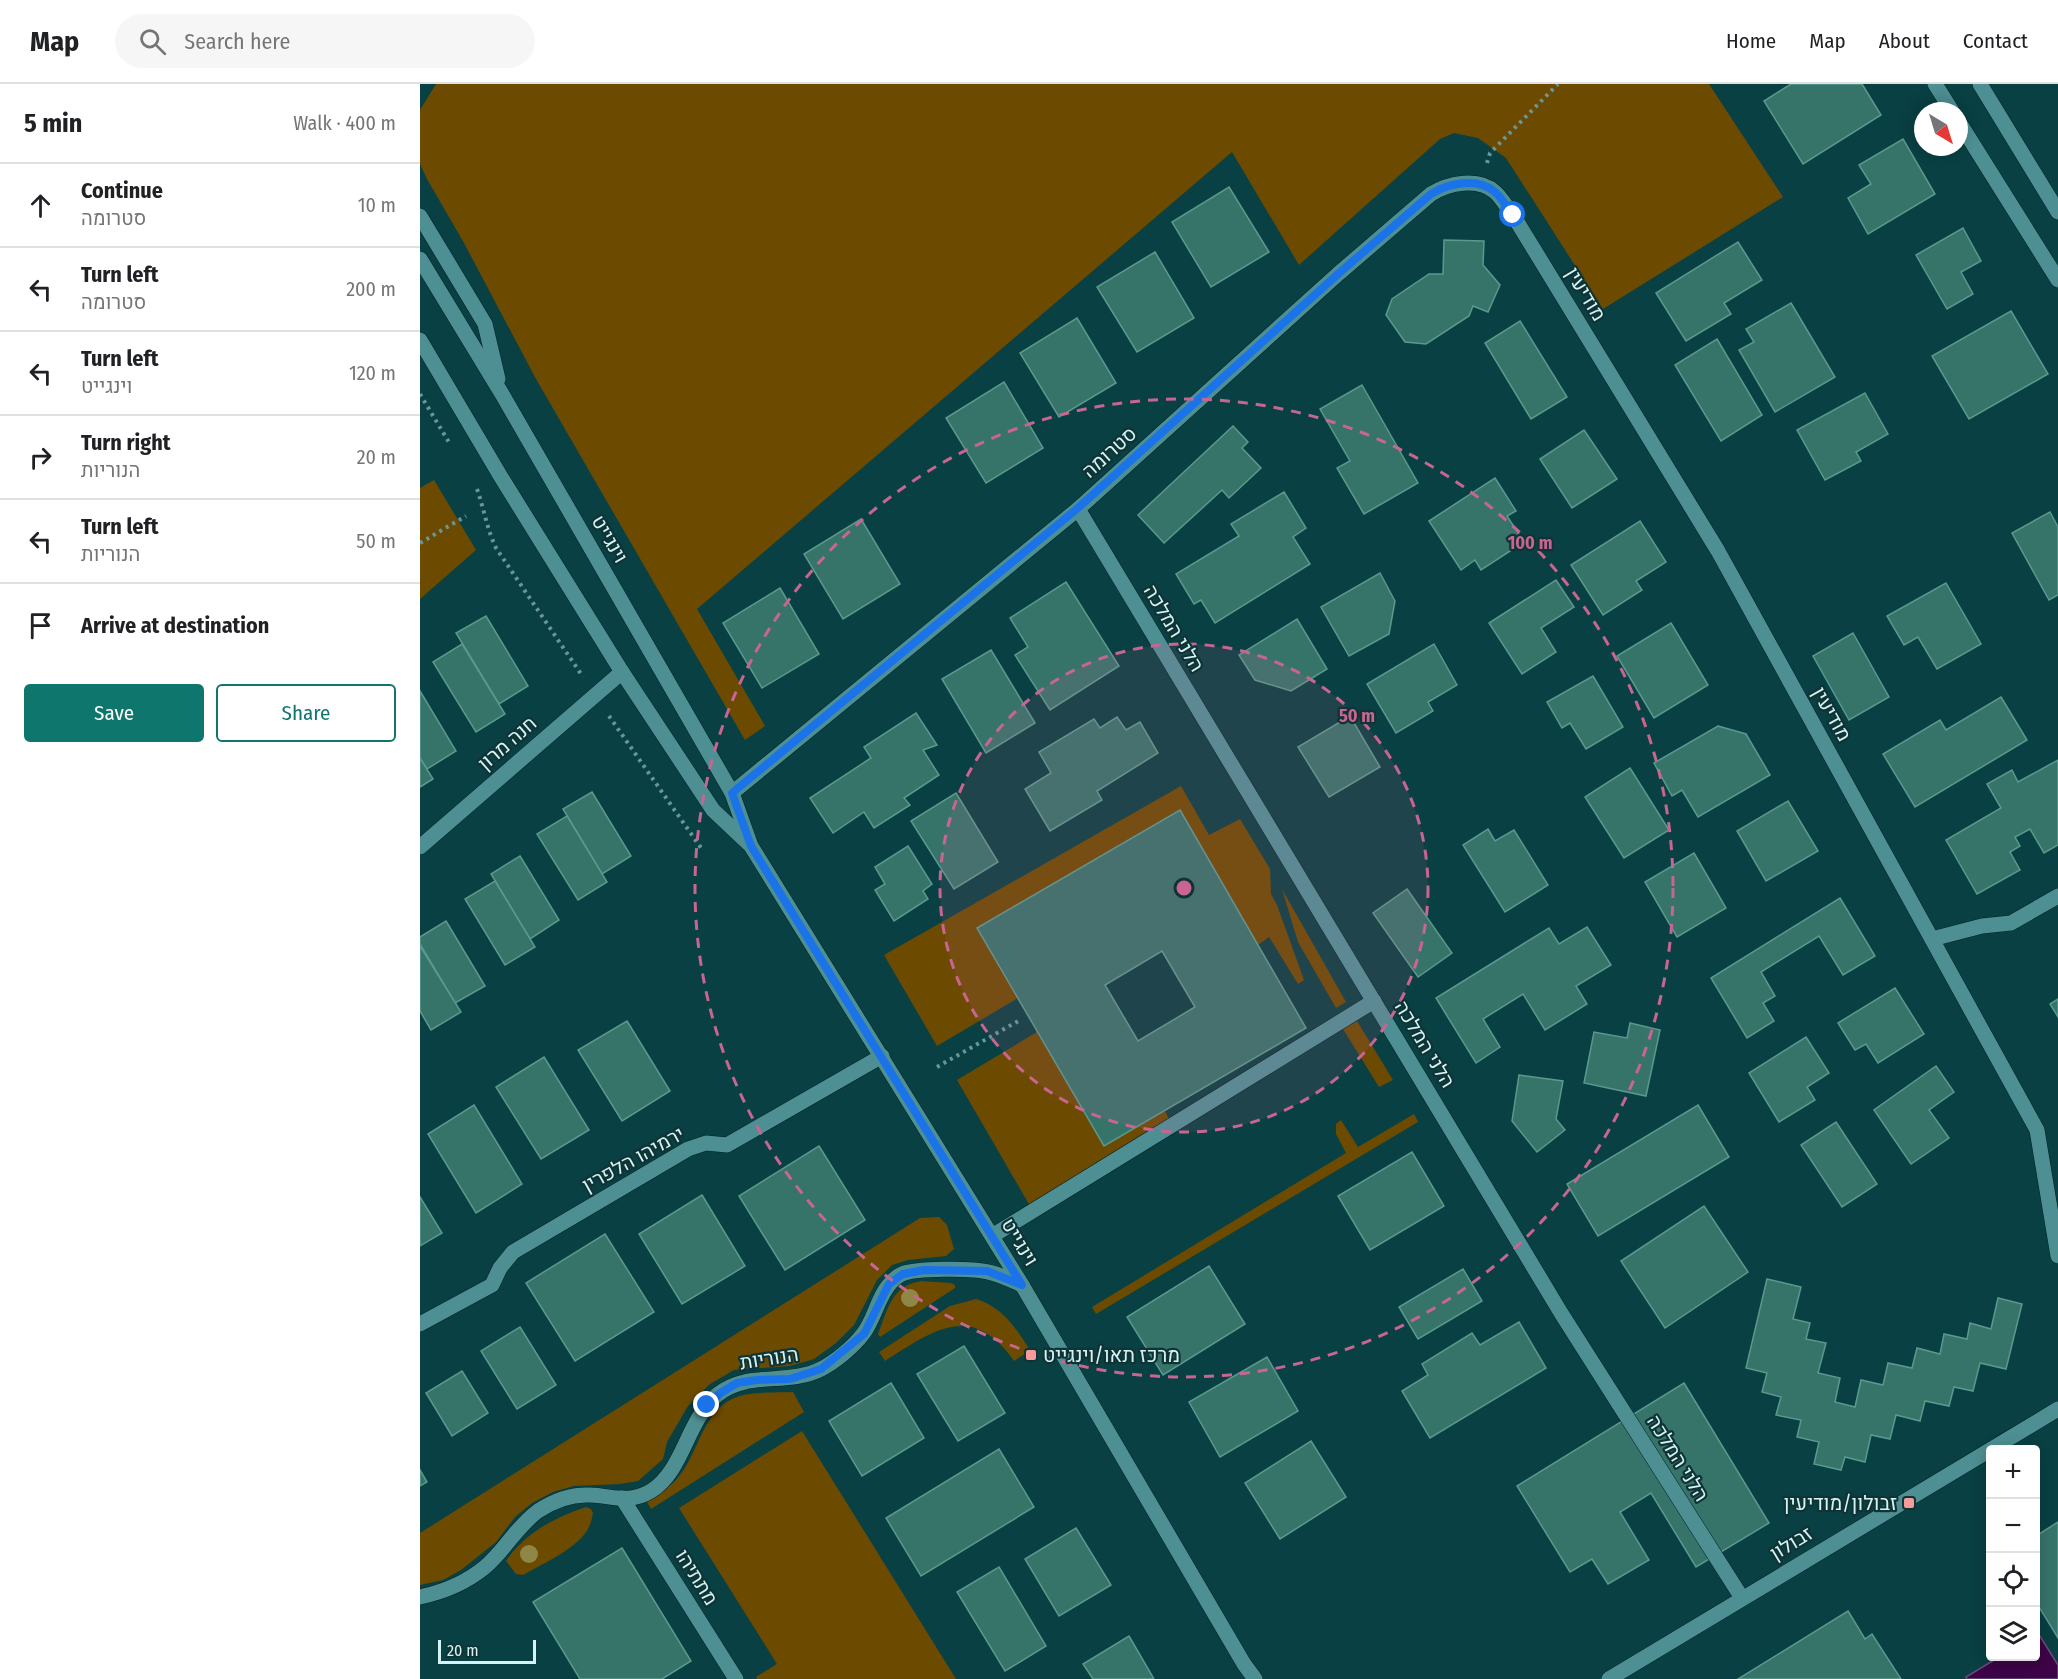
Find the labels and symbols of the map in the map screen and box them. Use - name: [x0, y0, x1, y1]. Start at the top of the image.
- north arrow: [1914, 102, 1968, 156]
- route start: [1499, 201, 1525, 227]
- street label: מודיעין: [1561, 263, 1611, 325]
- street label: סטרומה: [1077, 421, 1141, 483]
- street label: וינגייט: [587, 511, 633, 567]
- text: 100 m: [1508, 532, 1552, 554]
- street label: הלני המלכה: [1139, 580, 1209, 676]
- street label: מודיעין: [1807, 683, 1857, 745]
- text: 50 m: [1339, 705, 1375, 727]
- street label: חנה מרון: [473, 711, 541, 775]
- centre of rings: [1174, 878, 1194, 898]
- street label: הלני המלכה: [1390, 996, 1460, 1092]
- street label: ירמיהו הלפרין: [578, 1121, 688, 1197]
- street label: וינגייט: [996, 1214, 1044, 1270]
- street label: הנוריות: [738, 1342, 800, 1374]
- place label: מרכז תאו/וינגייט: [1043, 1343, 1180, 1367]
- marker: מרכז תאו/וינגייט: [1024, 1348, 1038, 1362]
- route end: [693, 1391, 719, 1417]
- street label: הלני המלכה: [1642, 1410, 1714, 1506]
- place label: זבולון/מודיעין: [1784, 1491, 1897, 1515]
- marker: זבולון/מודיעין: [1902, 1496, 1916, 1510]
- street label: זבולון: [1765, 1521, 1817, 1565]
- street label: מתתיהו: [671, 1545, 723, 1609]
- scale bar: [438, 1637, 536, 1664]

